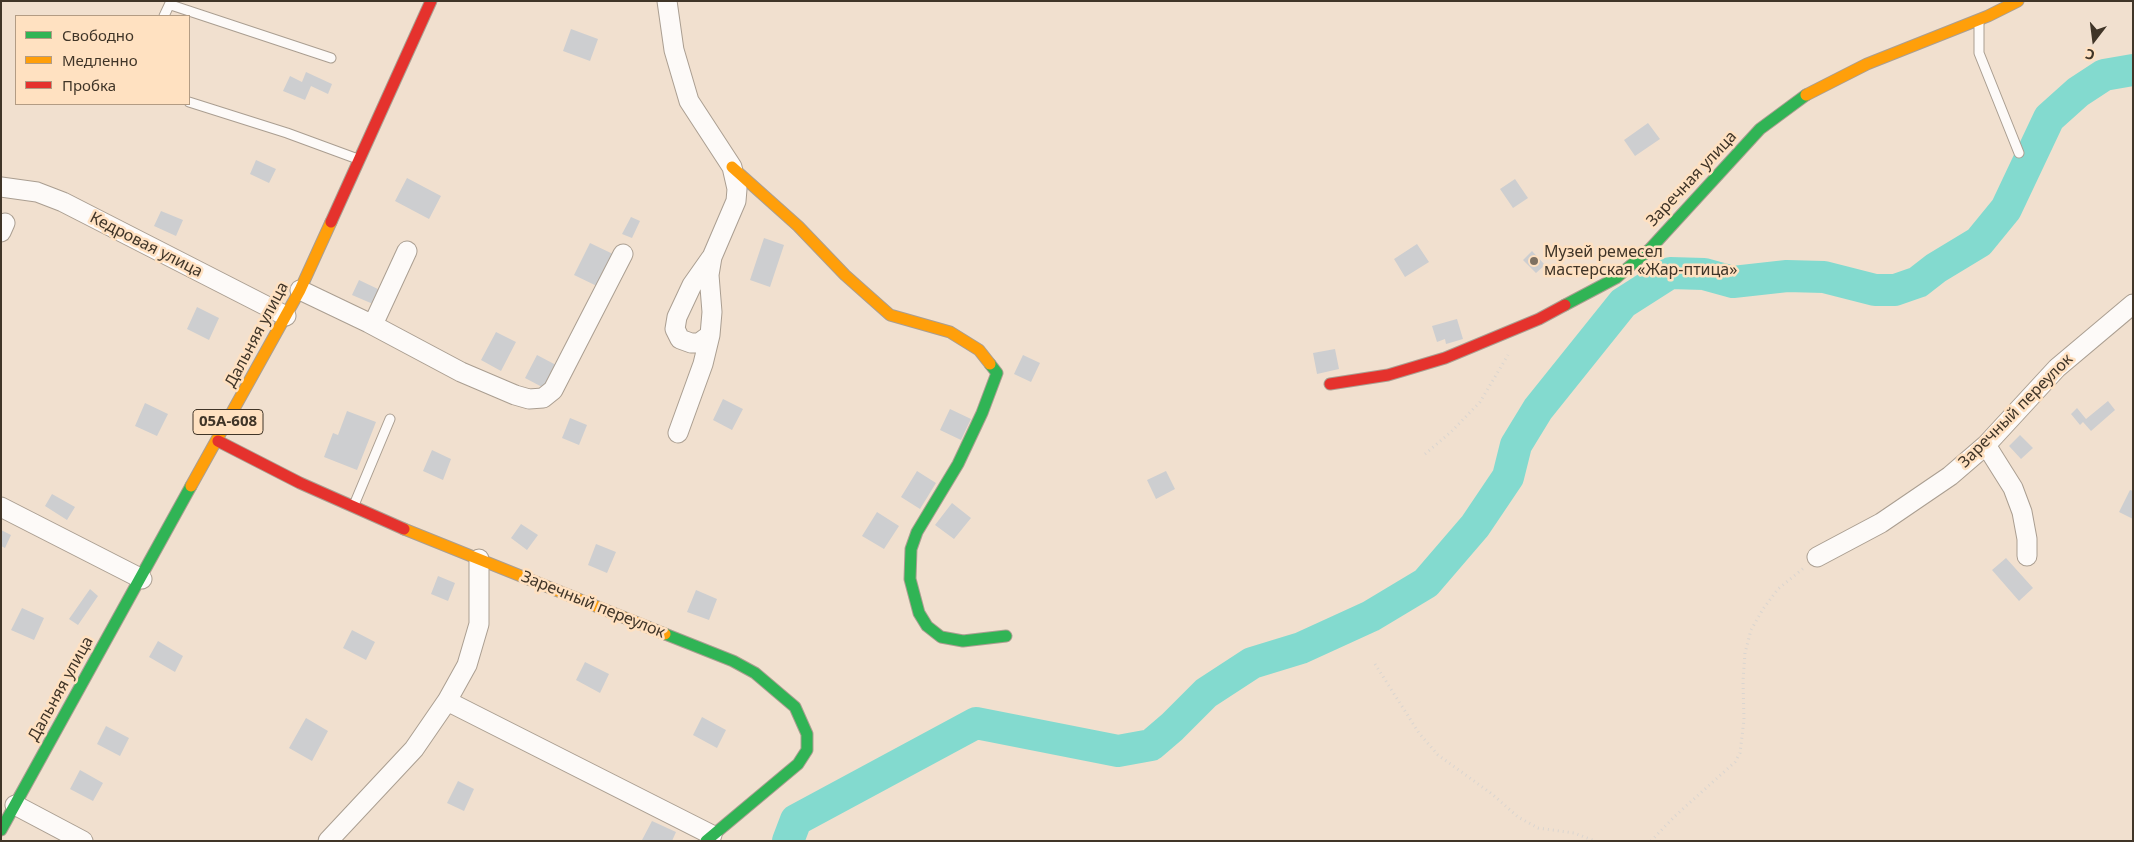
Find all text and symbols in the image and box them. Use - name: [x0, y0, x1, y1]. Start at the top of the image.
- legend: [15, 15, 190, 105]
- north arrow: [2069, 15, 2119, 65]
- text: Свободно: [62, 25, 134, 45]
- text: С: [2083, 45, 2097, 65]
- text: Медленно: [62, 50, 138, 70]
- text: Пробка: [62, 75, 116, 95]
- street label: Заречная улица: [1643, 127, 1741, 231]
- street label: Кедровая улица: [86, 208, 206, 282]
- place label: Музей ремесел мастерская «Жар-птица»: [1544, 242, 1737, 280]
- marker: Музей ремесел мастерская «Жар-птица»: [1528, 255, 1540, 267]
- street label: Дальняя улица: [221, 279, 293, 391]
- street label: Заречный переулок: [1955, 350, 2077, 472]
- road number: 05А-608: [193, 410, 263, 434]
- street label: Заречный переулок: [518, 567, 668, 643]
- street label: Дальняя улица: [24, 633, 98, 745]

